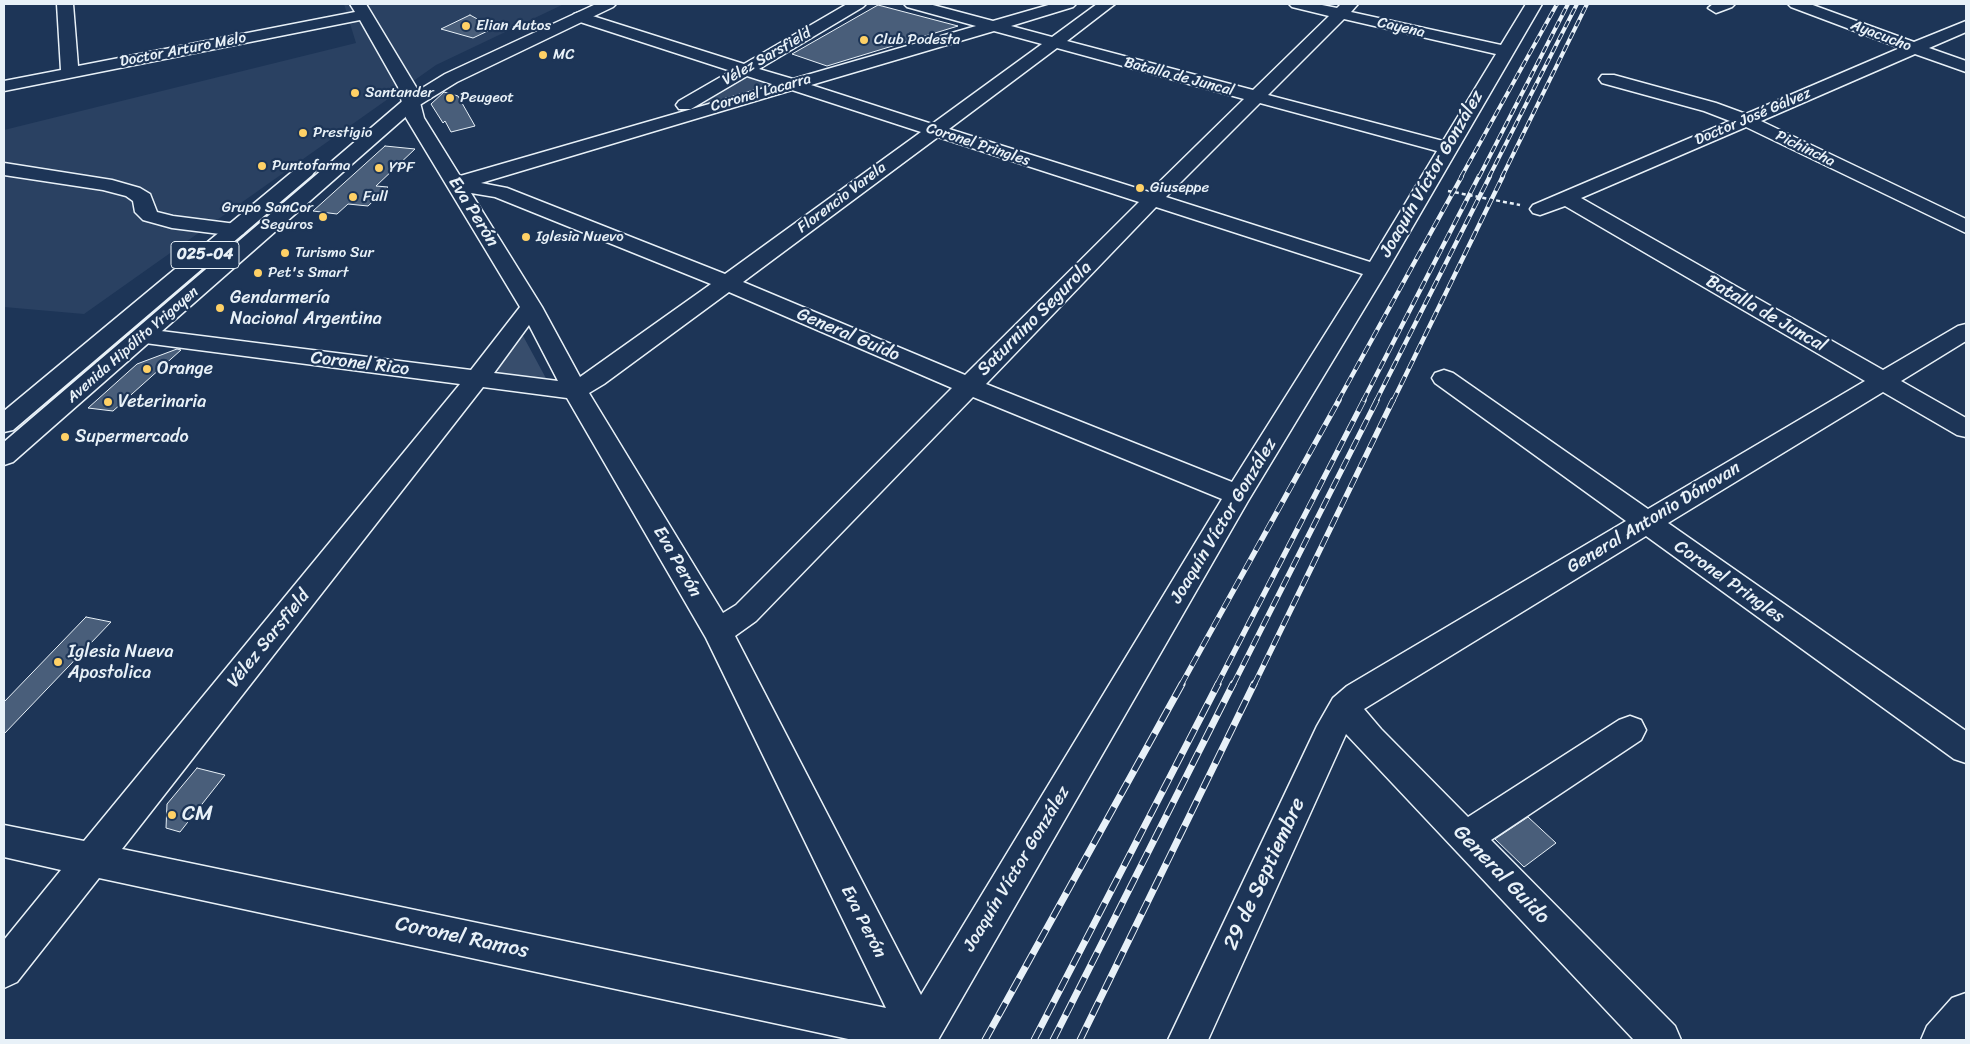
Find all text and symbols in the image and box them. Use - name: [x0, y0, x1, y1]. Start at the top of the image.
- street label: Cayena: [1376, 14, 1426, 42]
- street label: Ayacucho: [1848, 16, 1914, 56]
- place label: Elian Autos: [476, 17, 551, 35]
- marker: Elian Autos: [460, 20, 472, 32]
- street label: Vélez Sarsfield: [719, 24, 815, 90]
- street label: Doctor Arturo Melo: [118, 29, 248, 71]
- place label: Club Podesta: [874, 31, 960, 49]
- marker: Club Podesta: [858, 34, 870, 46]
- place label: MC: [553, 46, 575, 64]
- marker: MC: [537, 49, 549, 61]
- street label: Batalla de Juncal: [1122, 54, 1236, 100]
- street label: Coronel Lacarra: [709, 70, 813, 116]
- place label: Santander: [365, 84, 434, 102]
- street label: Doctor José Gálvez: [1692, 84, 1814, 150]
- marker: Santander: [349, 87, 361, 99]
- street label: Joaquín Víctor González: [1375, 87, 1489, 261]
- place label: Peugeot: [460, 89, 514, 107]
- marker: Peugeot: [444, 92, 456, 104]
- street label: Coronel Pringles: [924, 120, 1032, 170]
- place label: Prestigio: [313, 124, 372, 142]
- marker: Prestigio: [297, 127, 309, 139]
- street label: Pichincha: [1772, 127, 1838, 171]
- place label: Puntofarma: [272, 157, 351, 175]
- place label: YPF: [389, 159, 414, 177]
- street label: Florencio Varela: [794, 159, 890, 237]
- marker: Puntofarma: [256, 160, 268, 172]
- marker: YPF: [373, 162, 385, 174]
- street label: Eva Perón: [443, 173, 503, 251]
- place label: Giuseppe: [1150, 179, 1209, 197]
- marker: Giuseppe: [1134, 182, 1146, 194]
- place label: Full: [363, 188, 388, 206]
- marker: Full: [347, 191, 359, 203]
- place label: Grupo SanCor Seguros: [222, 199, 313, 234]
- marker: Grupo SanCor Seguros: [317, 211, 329, 223]
- place label: Iglesia Nuevo: [536, 228, 624, 246]
- marker: Iglesia Nuevo: [520, 231, 532, 243]
- road number: 025-04: [171, 242, 239, 268]
- place label: Turismo Sur: [295, 244, 374, 262]
- marker: Turismo Sur: [279, 247, 291, 259]
- street label: Saturnino Segurola: [973, 257, 1097, 381]
- place label: Pet's Smart: [268, 264, 348, 282]
- marker: Pet's Smart: [252, 267, 264, 279]
- street label: Batalla de Juncal: [1702, 271, 1830, 357]
- street label: Avenida Hipólito Yrigoyen: [64, 283, 202, 407]
- place label: Gendarmería Nacional Argentina: [230, 287, 382, 330]
- marker: Gendarmería Nacional Argentina: [214, 302, 226, 314]
- street label: General Guido: [793, 304, 903, 366]
- street label: Coronel Rico: [309, 347, 411, 381]
- place label: Orange: [157, 358, 213, 380]
- marker: Orange: [141, 363, 153, 375]
- place label: Veterinaria: [118, 391, 206, 413]
- marker: Veterinaria: [102, 396, 114, 408]
- place label: Supermercado: [75, 426, 189, 448]
- marker: Supermercado: [59, 431, 71, 443]
- street label: Joaquín Víctor González: [1166, 435, 1282, 607]
- street label: General Antonio Dónovan: [1563, 458, 1745, 578]
- street label: Eva Perón: [648, 523, 706, 601]
- street label: Coronel Pringles: [1670, 536, 1788, 628]
- street label: Vélez Sarsfield: [223, 586, 315, 692]
- place label: Iglesia Nueva Apostolica: [68, 641, 173, 684]
- marker: Iglesia Nueva Apostolica: [52, 656, 64, 668]
- street label: Joaquín Víctor González: [959, 783, 1075, 955]
- street label: 29 de Septiembre: [1219, 794, 1311, 954]
- place label: CM: [182, 802, 213, 828]
- marker: CM: [166, 809, 178, 821]
- street label: General Guido: [1447, 820, 1555, 930]
- street label: Eva Perón: [836, 882, 890, 962]
- street label: Coronel Ramos: [393, 912, 531, 964]

